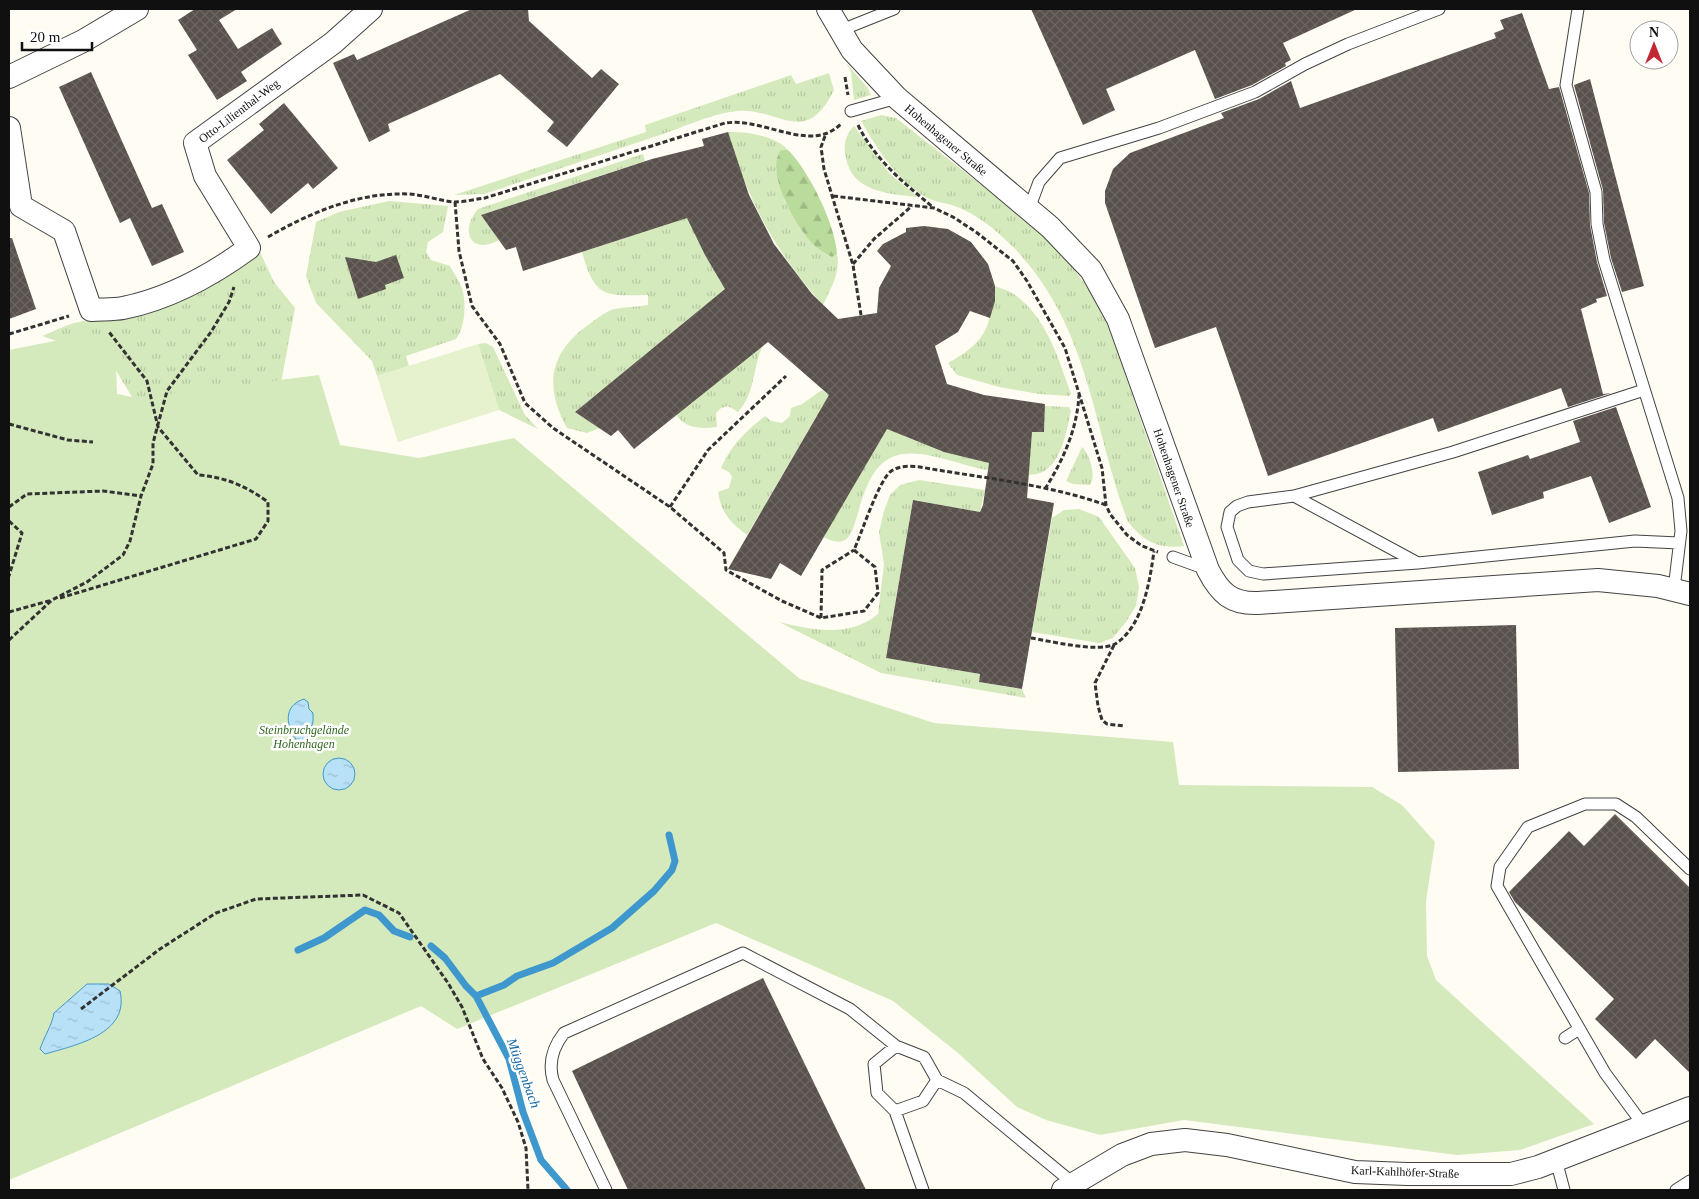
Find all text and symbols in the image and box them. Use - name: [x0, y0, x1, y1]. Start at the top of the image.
- scale bar: [22, 20, 92, 52]
- north arrow: [1629, 20, 1679, 70]
- text: N: [1649, 25, 1659, 40]
- text: 20 m: [30, 29, 61, 45]
- street label: Otto-Lilienthal-Weg: [196, 76, 282, 146]
- street label: Hohenhagener Straße: [902, 101, 990, 179]
- street label: Hohenhagener Straße: [1151, 427, 1197, 529]
- park label: Steinbruchgelände Hohenhagen: [259, 723, 350, 751]
- water label: Müggenbach: [504, 1035, 543, 1110]
- street label: Karl-Kahlhöfer-Straße: [1351, 1163, 1459, 1181]

